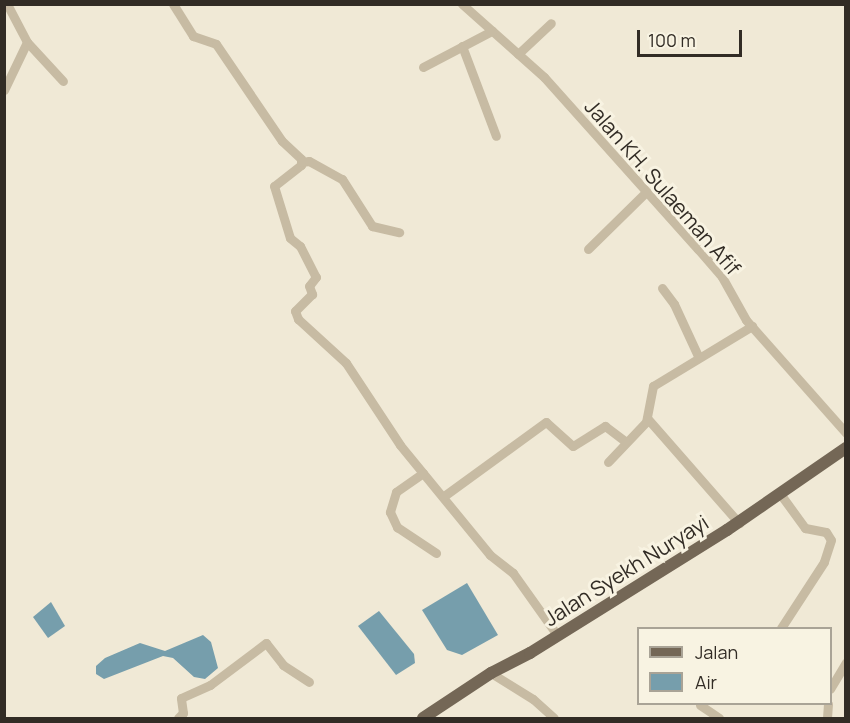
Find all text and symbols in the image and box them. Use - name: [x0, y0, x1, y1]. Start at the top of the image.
- scale bar: [640, 18, 745, 56]
- text: 100 m: [648, 28, 696, 52]
- street label: Jalan KH. Sulaeman Afif: [580, 94, 746, 280]
- street label: Jalan Syekh Nuryayi: [539, 509, 713, 631]
- legend: [637, 627, 832, 705]
- text: Jalan: [695, 640, 738, 664]
- text: Air: [695, 670, 717, 694]

